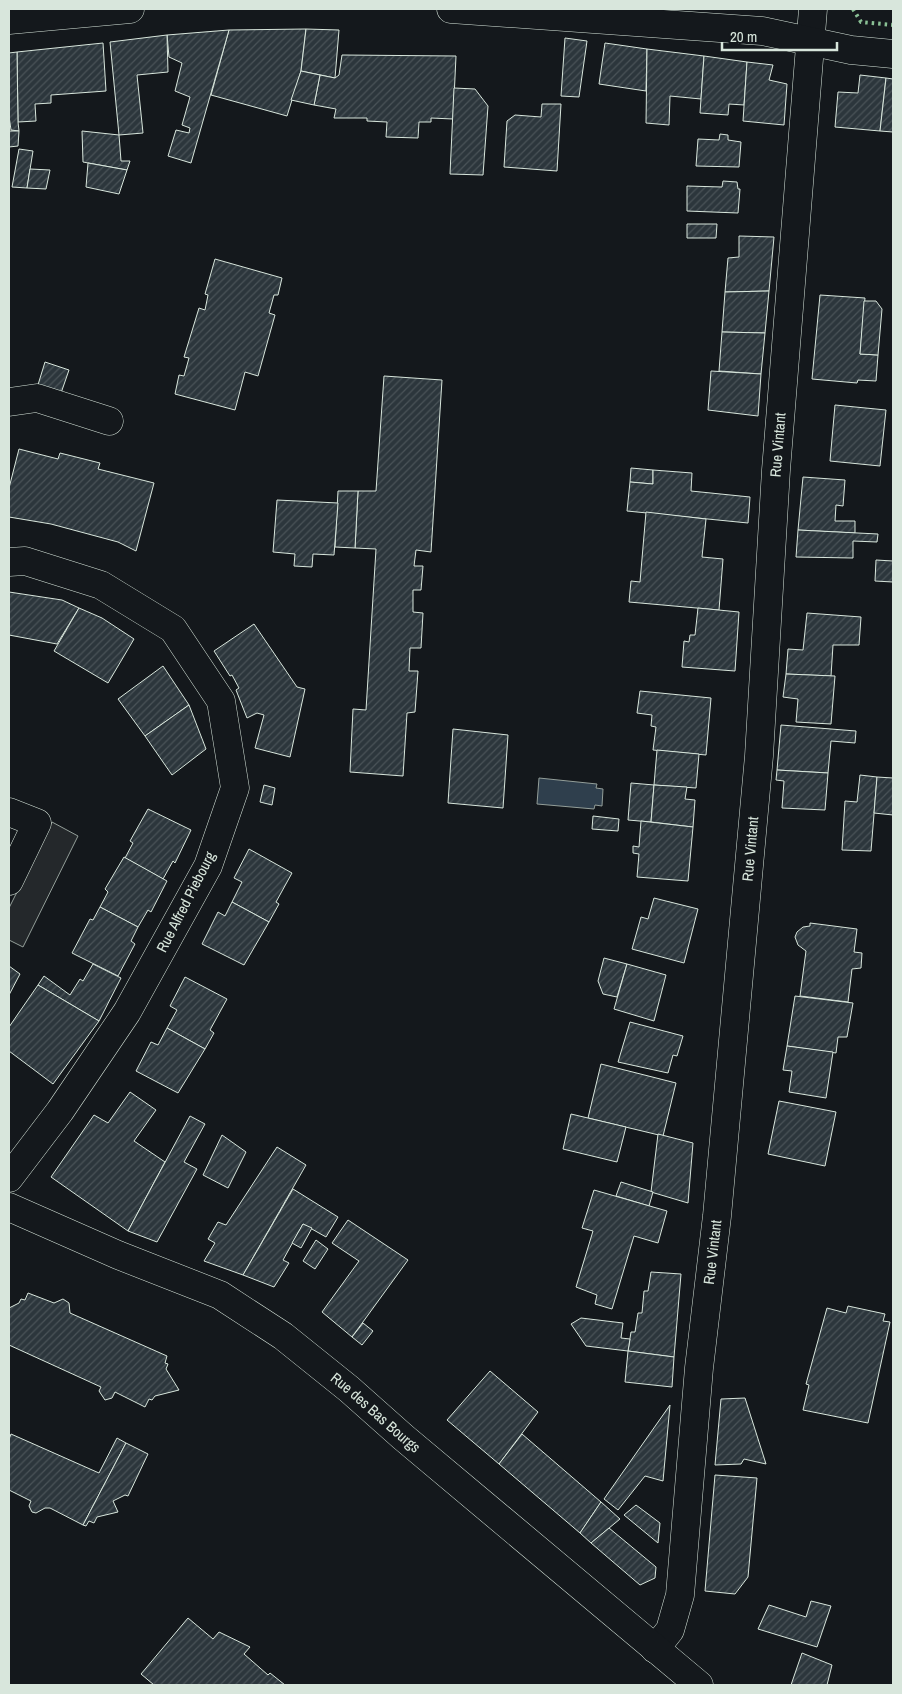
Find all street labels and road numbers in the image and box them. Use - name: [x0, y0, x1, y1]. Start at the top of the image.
- street label: Rue Vintant: [765, 411, 791, 478]
- street label: Rue Vintant: [737, 815, 763, 882]
- street label: Rue Alfred Piebourg: [151, 848, 220, 956]
- street label: Rue Vintant: [698, 1218, 727, 1286]
- street label: Rue des Bas Bourgs: [326, 1367, 425, 1457]

